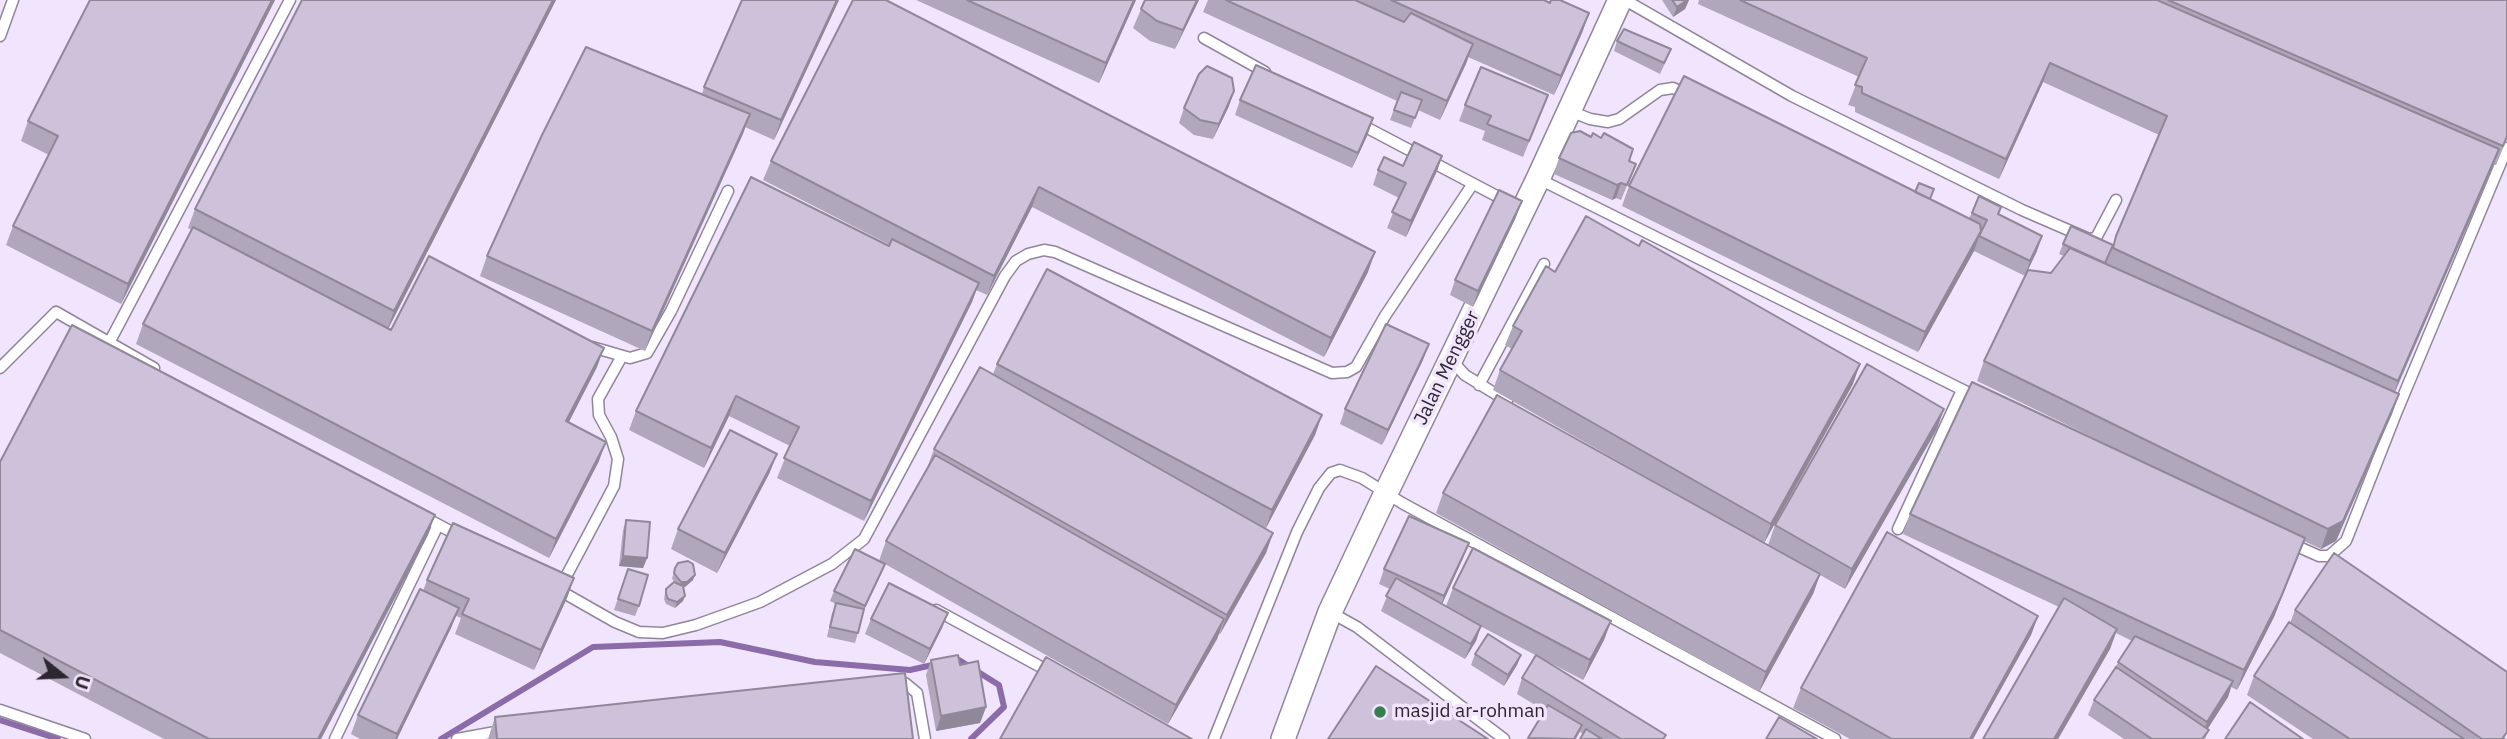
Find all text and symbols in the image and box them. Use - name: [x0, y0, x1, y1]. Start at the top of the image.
- street label: Jalan Mengger: [1409, 307, 1485, 429]
- north arrow: [28, 641, 98, 711]
- text: U: [70, 673, 96, 692]
- place label: masjid ar-rohman: [1394, 701, 1545, 723]
- marker: masjid ar-rohman: [1372, 704, 1388, 720]

